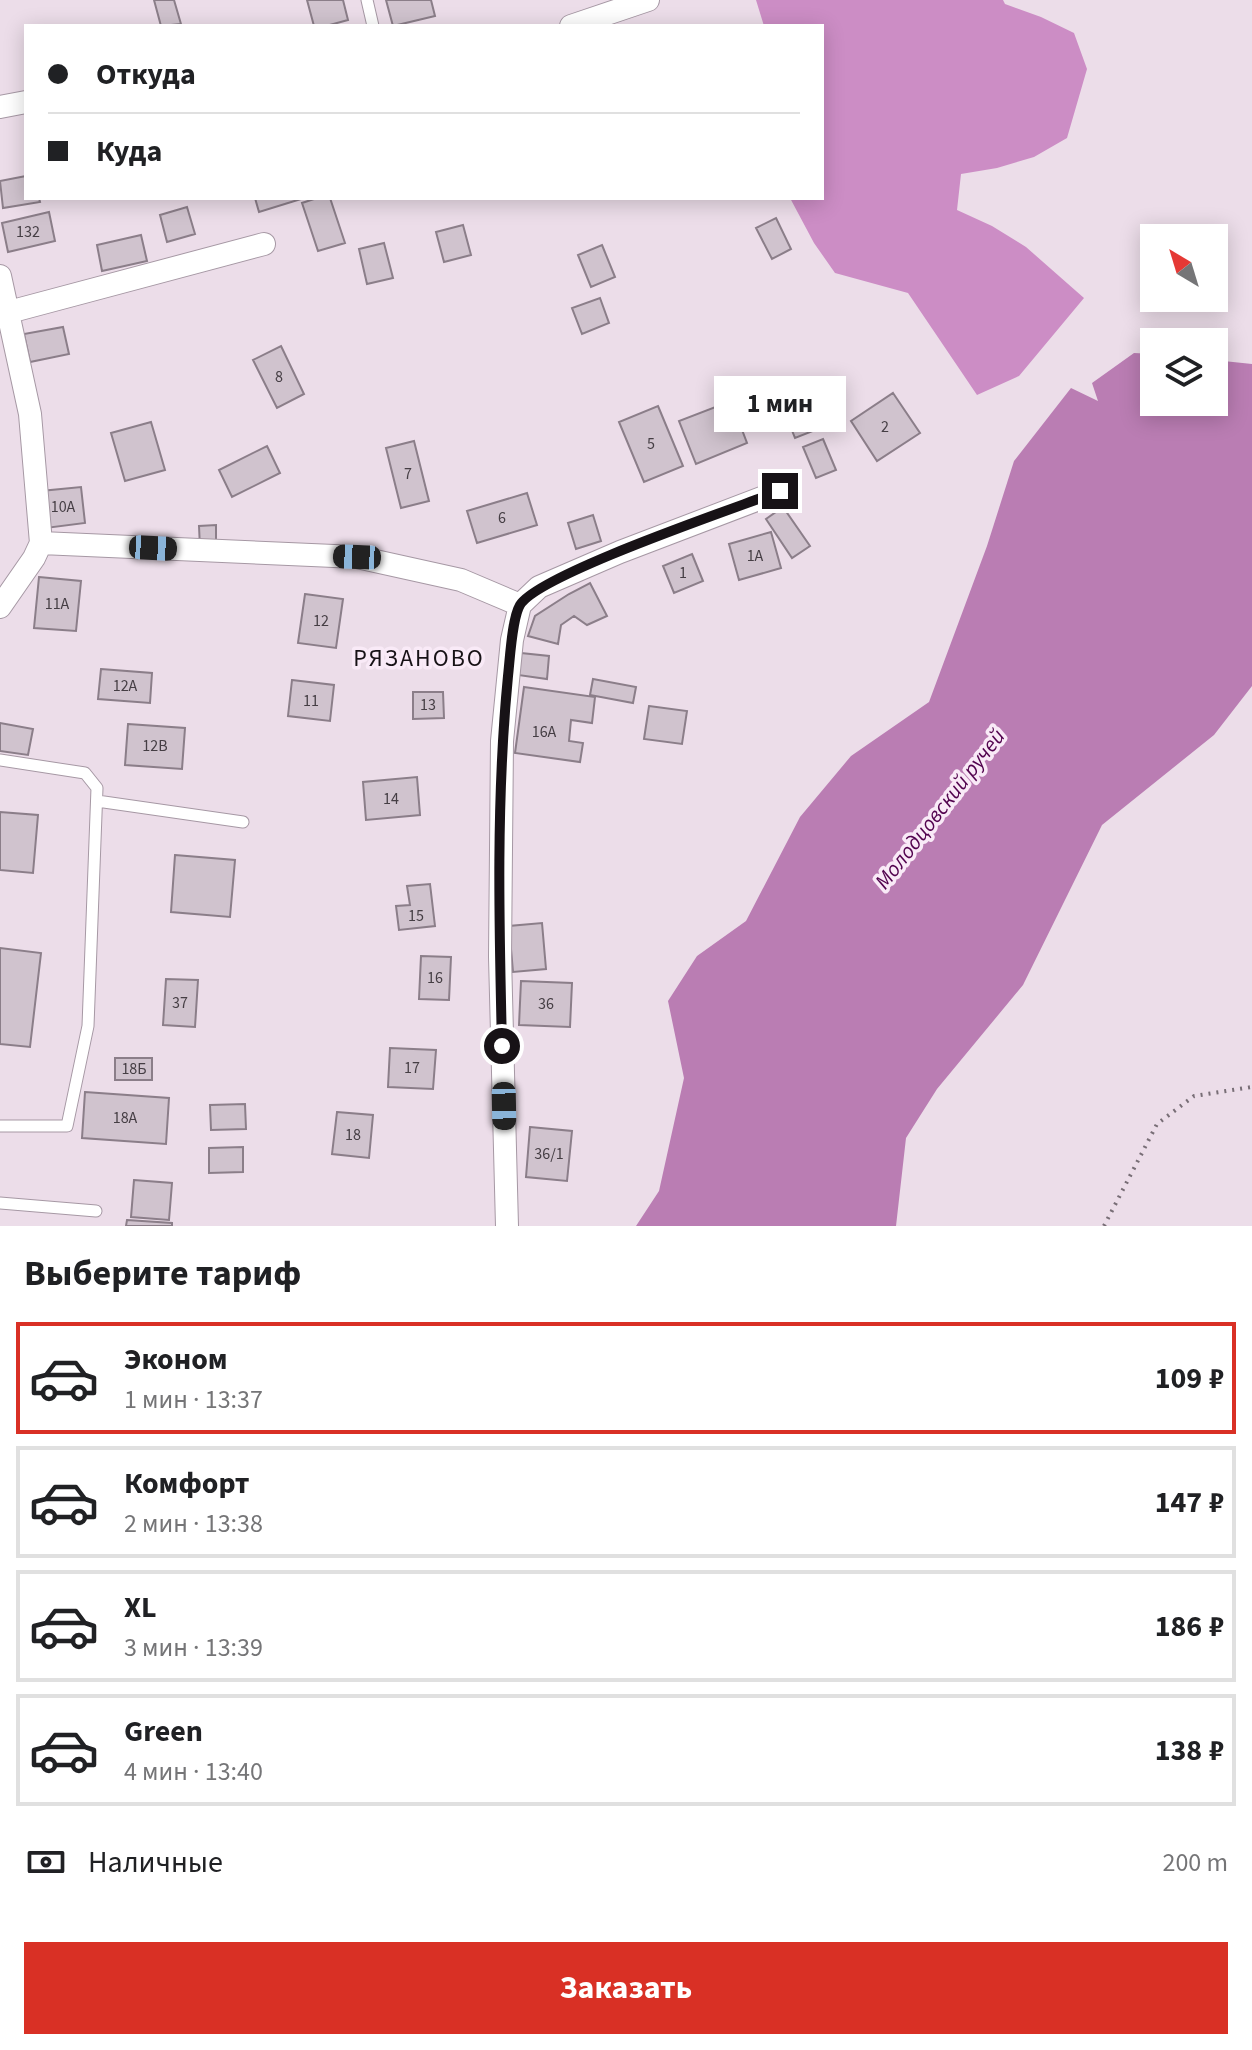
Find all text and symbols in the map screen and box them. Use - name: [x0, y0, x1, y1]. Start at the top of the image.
- text: Откуда: [96, 53, 196, 96]
- text: Куда: [96, 130, 162, 173]
- house number: 132: [16, 221, 40, 243]
- north arrow: [1140, 224, 1228, 312]
- map controls: [1140, 224, 1228, 416]
- button: layers: [1140, 328, 1228, 416]
- house number: 8: [275, 366, 283, 388]
- callout: 1 мин: [714, 375, 846, 431]
- text: 1 мин: [747, 385, 813, 422]
- house number: 2: [881, 416, 889, 438]
- house number: 5: [647, 433, 655, 455]
- house number: 7: [404, 463, 412, 485]
- route end: [762, 473, 798, 509]
- house number: 10А: [51, 496, 76, 518]
- house number: 6: [498, 507, 506, 529]
- car: [128, 535, 178, 561]
- car: [333, 544, 381, 570]
- house number: 1А: [747, 545, 764, 567]
- house number: 1: [679, 562, 687, 584]
- house number: 11А: [45, 593, 70, 615]
- house number: 12: [313, 610, 329, 632]
- district label: РЯЗАНОВО: [353, 641, 485, 676]
- house number: 12А: [113, 675, 138, 697]
- house number: 11: [303, 690, 319, 712]
- house number: 13: [420, 694, 436, 716]
- house number: 16А: [532, 721, 557, 743]
- water label: Молодцовский ручей: [867, 722, 1013, 896]
- house number: 12В: [142, 735, 168, 757]
- house number: 14: [383, 788, 399, 810]
- house number: 15: [408, 905, 424, 927]
- house number: 16: [427, 967, 443, 989]
- house number: 37: [172, 992, 188, 1014]
- house number: 36: [538, 993, 554, 1015]
- route start: [484, 1028, 520, 1064]
- house number: 17: [404, 1057, 420, 1079]
- house number: 18Б: [121, 1058, 147, 1080]
- car: [492, 1082, 516, 1130]
- house number: 18А: [113, 1107, 138, 1129]
- house number: 18: [345, 1124, 361, 1146]
- house number: 36/1: [534, 1143, 564, 1165]
- text: Выберите тариф: [24, 1248, 301, 1299]
- text: Эконом: [124, 1338, 228, 1381]
- icon: car: [28, 1342, 100, 1414]
- text: 109 ₽: [1155, 1357, 1224, 1400]
- text: 1 мин · 13:37: [124, 1381, 263, 1418]
- text: Комфорт: [124, 1462, 250, 1505]
- icon: car: [28, 1466, 100, 1538]
- text: 147 ₽: [1155, 1481, 1224, 1524]
- text: 2 мин · 13:38: [124, 1505, 263, 1542]
- text: XL: [124, 1586, 157, 1629]
- icon: car: [28, 1590, 100, 1662]
- text: 186 ₽: [1155, 1605, 1224, 1648]
- text: 3 мин · 13:39: [124, 1629, 263, 1666]
- text: Green: [124, 1710, 203, 1753]
- icon: car: [28, 1714, 100, 1786]
- text: 138 ₽: [1155, 1729, 1224, 1772]
- text: 4 мин · 13:40: [124, 1753, 263, 1790]
- icon: cash: [24, 1840, 68, 1884]
- text: Наличные: [88, 1841, 223, 1884]
- text: 200 m: [1162, 1844, 1228, 1881]
- button: Заказать: [24, 1942, 1228, 2034]

